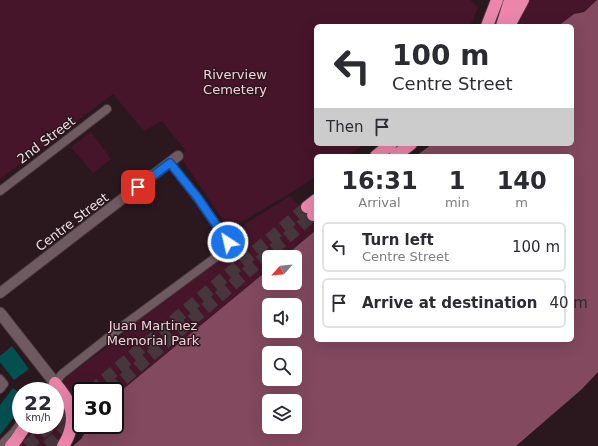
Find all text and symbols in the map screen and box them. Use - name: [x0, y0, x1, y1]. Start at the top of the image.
- text: 100 m: [392, 39, 489, 72]
- icon: left: [326, 40, 378, 92]
- park label: Riverview Cemetery: [203, 67, 267, 97]
- text: Centre Street: [392, 73, 513, 94]
- street label: 2nd Street: [14, 113, 78, 167]
- icon: arrive: [371, 116, 393, 138]
- text: Then: [326, 118, 363, 136]
- text: 16:31: [341, 167, 418, 195]
- text: 1: [449, 167, 465, 195]
- text: 140: [497, 167, 547, 195]
- pin: [121, 170, 155, 204]
- icon: arrive: [127, 176, 149, 198]
- street label: Centre Street: [33, 190, 111, 254]
- text: Arrival: [358, 195, 401, 210]
- text: min: [445, 195, 469, 210]
- text: m: [515, 195, 528, 210]
- position arrow: [207, 221, 249, 263]
- text: Turn left: [362, 231, 434, 249]
- icon: left: [328, 236, 350, 258]
- text: 100 m: [512, 238, 560, 256]
- text: Centre Street: [362, 249, 449, 264]
- north arrow: [262, 250, 302, 290]
- map controls: [262, 250, 302, 434]
- icon: arrive: [328, 292, 350, 314]
- text: Arrive at destination: [362, 294, 537, 312]
- text: 40 m: [549, 294, 588, 312]
- button: sound: [262, 298, 302, 338]
- park label: Juan Martinez Memorial Park: [107, 318, 200, 348]
- button: search: [262, 346, 302, 386]
- speed limit sign: 30: [72, 382, 124, 434]
- text: 22: [24, 391, 52, 415]
- button: layers: [262, 394, 302, 434]
- text: km/h: [25, 412, 51, 423]

